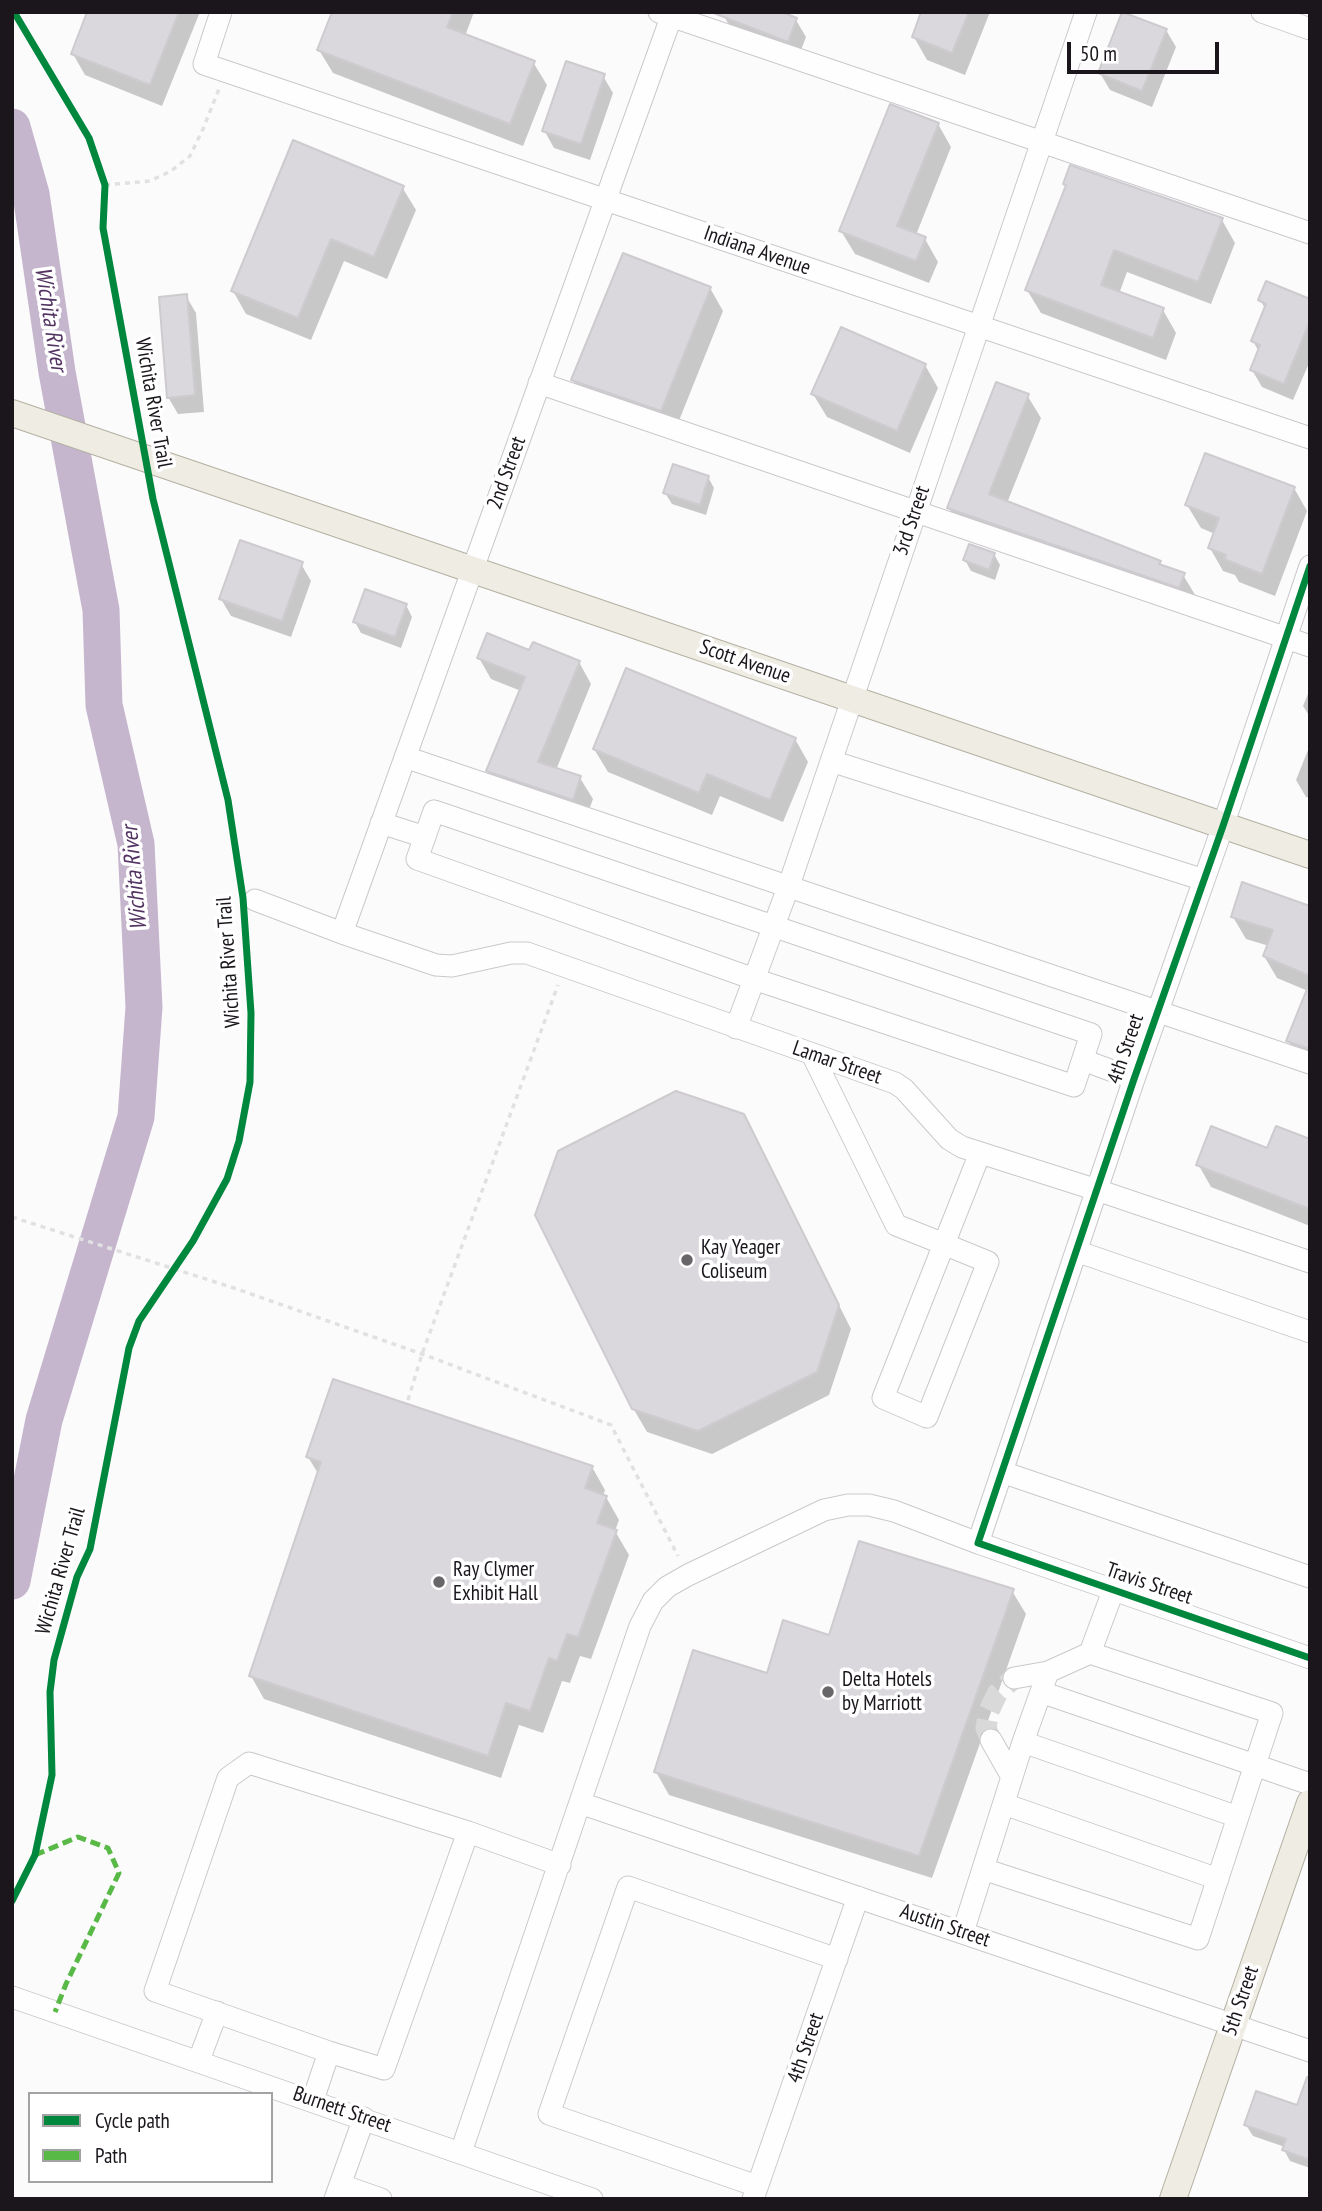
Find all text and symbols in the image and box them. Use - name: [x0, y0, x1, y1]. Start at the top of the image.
- scale bar: [1070, 28, 1222, 72]
- text: 50 m: [1080, 40, 1117, 67]
- street label: Indiana Avenue: [700, 221, 814, 281]
- water label: Wichita River: [28, 265, 72, 373]
- street label: Wichita River Trail: [129, 336, 177, 470]
- street label: 2nd Street: [482, 433, 532, 513]
- street label: 3rd Street: [888, 483, 936, 559]
- street label: Scott Avenue: [696, 635, 794, 689]
- water label: Wichita River: [117, 825, 153, 931]
- street label: Wichita River Trail: [212, 896, 246, 1028]
- street label: 4th Street: [1102, 1011, 1150, 1087]
- street label: Lamar Street: [789, 1036, 885, 1090]
- place label: Kay Yeager Coliseum: [701, 1235, 780, 1285]
- marker: Kay Yeager Coliseum: [679, 1252, 695, 1268]
- street label: Wichita River Trail: [31, 1504, 91, 1638]
- place label: Ray Clymer Exhibit Hall: [453, 1557, 538, 1607]
- street label: Travis Street: [1103, 1558, 1195, 1610]
- marker: Ray Clymer Exhibit Hall: [431, 1574, 447, 1590]
- place label: Delta Hotels by Marriott: [842, 1667, 932, 1717]
- marker: Delta Hotels by Marriott: [820, 1684, 836, 1700]
- street label: Austin Street: [897, 1899, 993, 1953]
- street label: 5th Street: [1217, 1963, 1265, 2039]
- street label: 4th Street: [782, 2010, 830, 2086]
- street label: Burnett Street: [290, 2081, 394, 2139]
- legend: [28, 2092, 273, 2183]
- text: Cycle path: [95, 2107, 170, 2134]
- text: Path: [95, 2142, 127, 2169]

